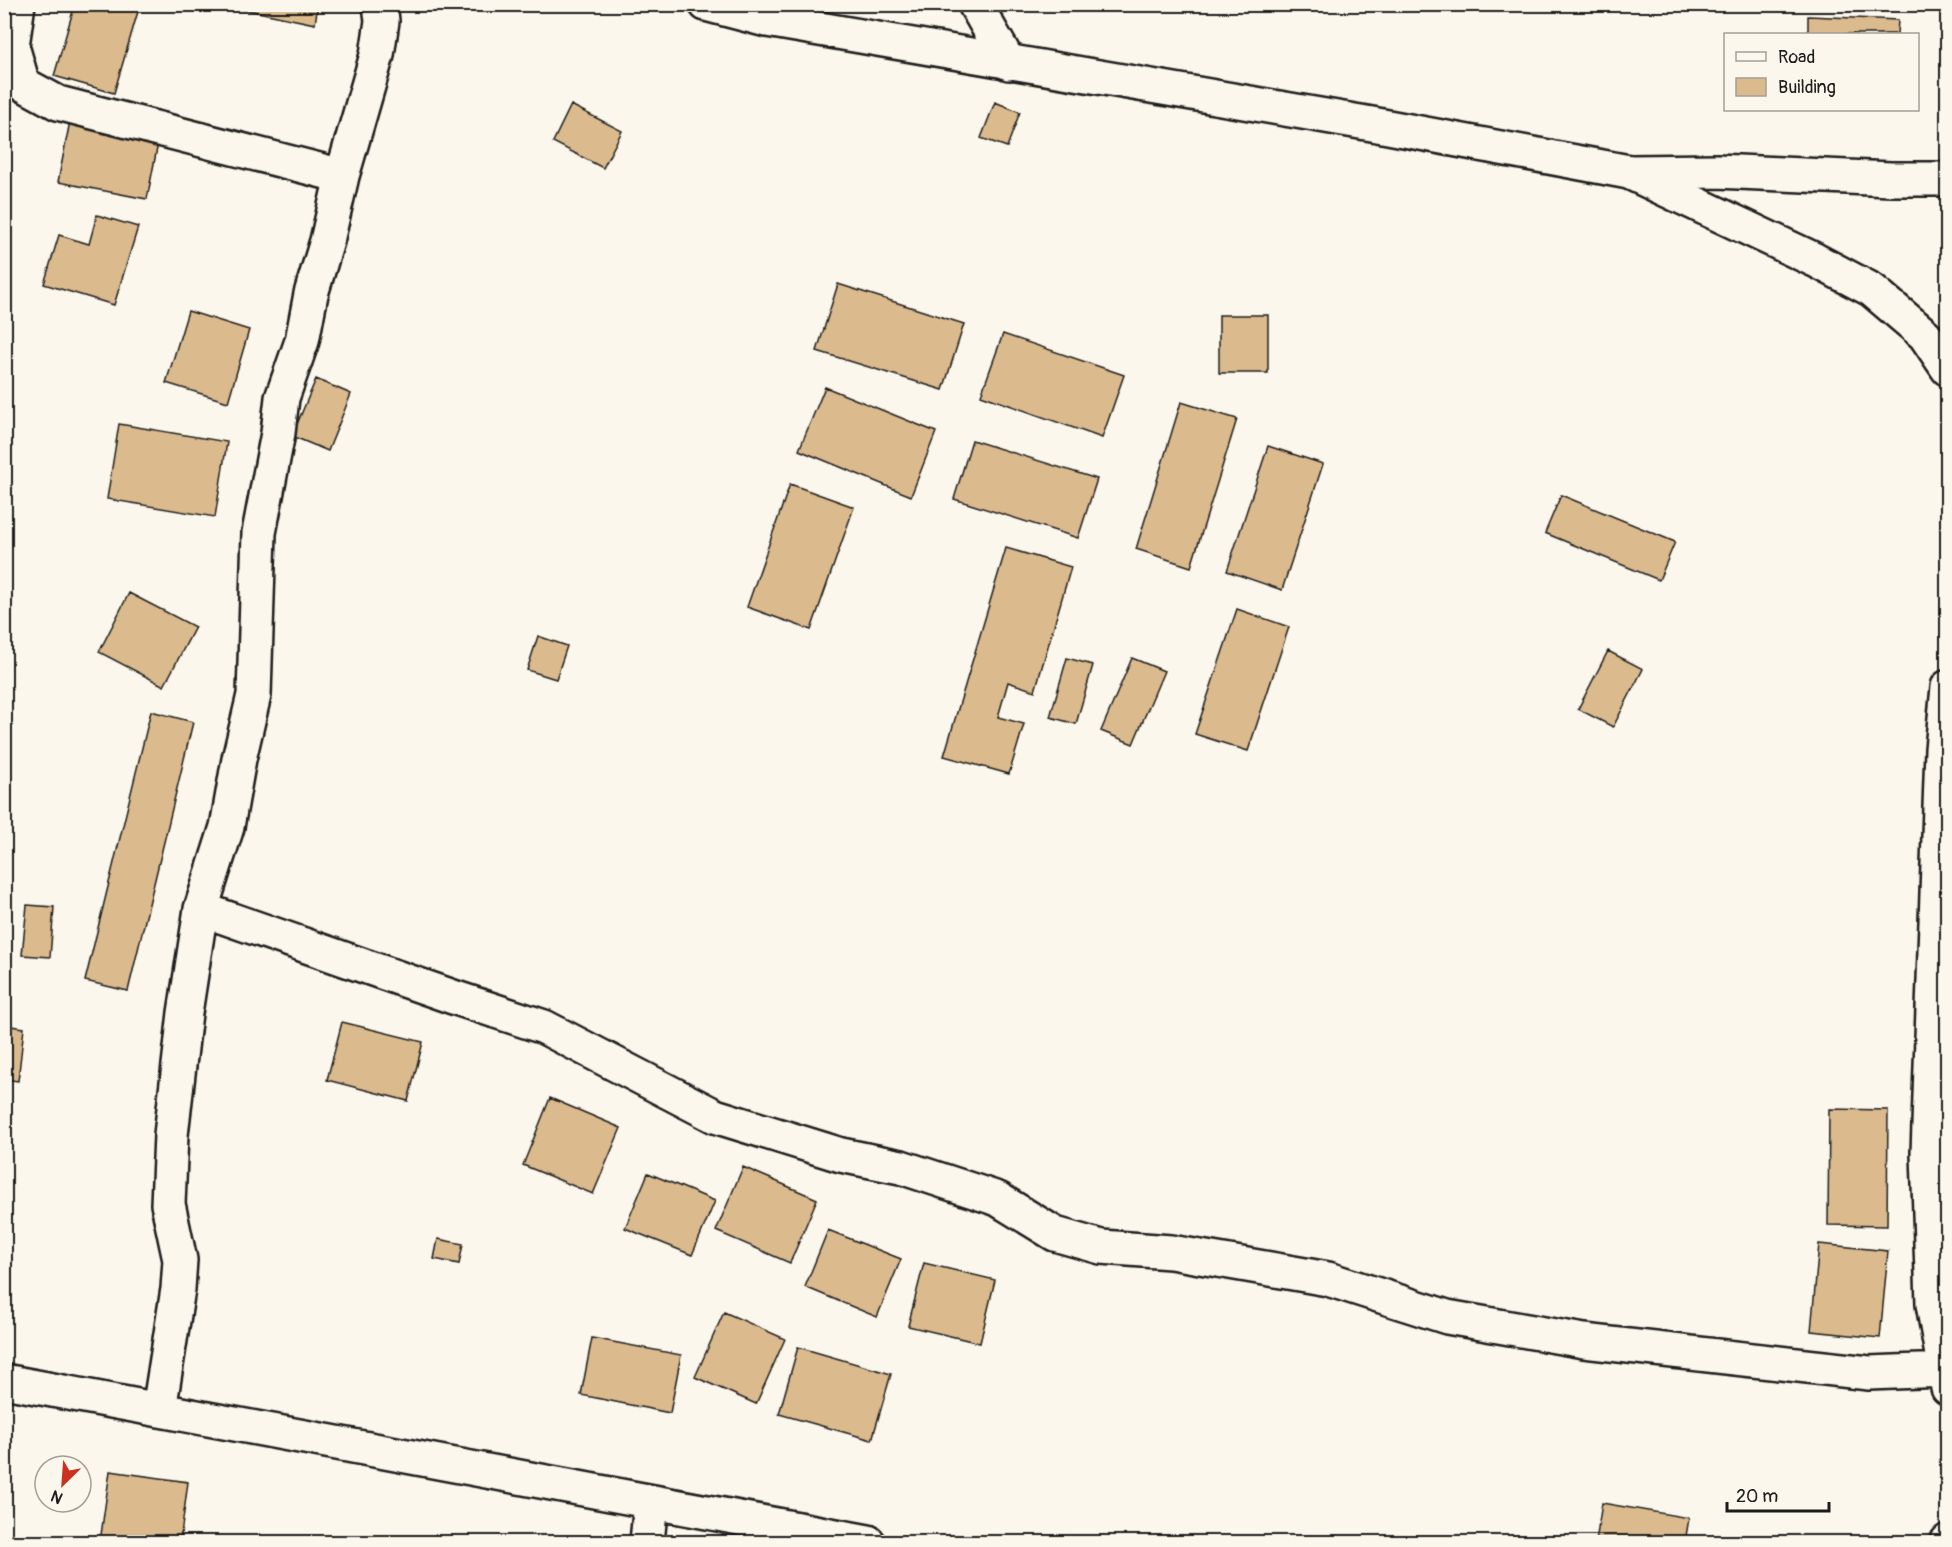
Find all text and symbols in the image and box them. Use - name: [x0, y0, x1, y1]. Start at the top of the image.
- legend: [1724, 33, 1919, 111]
- text: Road: [1778, 46, 1815, 69]
- text: Building: [1778, 76, 1836, 99]
- north arrow: [33, 1454, 93, 1514]
- scale bar: [1727, 1475, 1829, 1513]
- text: N: [48, 1485, 66, 1508]
- text: 20 m: [1736, 1485, 1778, 1508]

